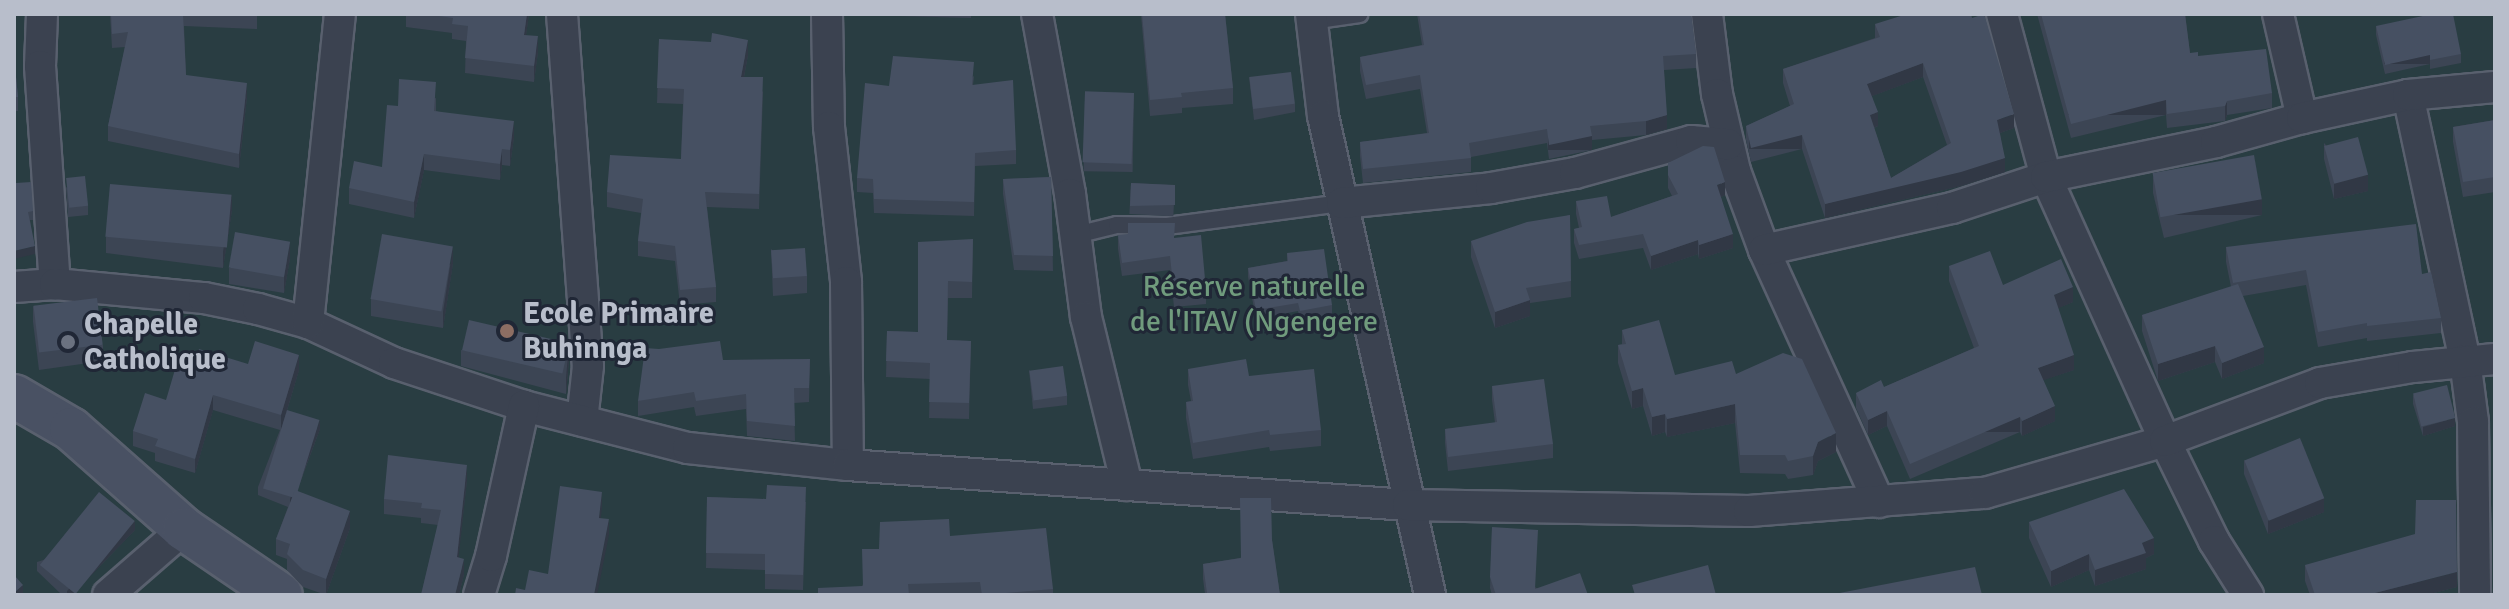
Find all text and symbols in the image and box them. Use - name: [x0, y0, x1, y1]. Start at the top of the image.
- park label: Réserve naturelle de l'ITAV (Ngengere: [1130, 269, 1378, 340]
- place label: Ecole Primaire Buhinnga: [523, 296, 714, 366]
- place label: Chapelle Catholique: [84, 307, 226, 378]
- marker: Ecole Primaire Buhinnga: [498, 322, 516, 340]
- marker: Chapelle Catholique: [59, 333, 77, 351]

